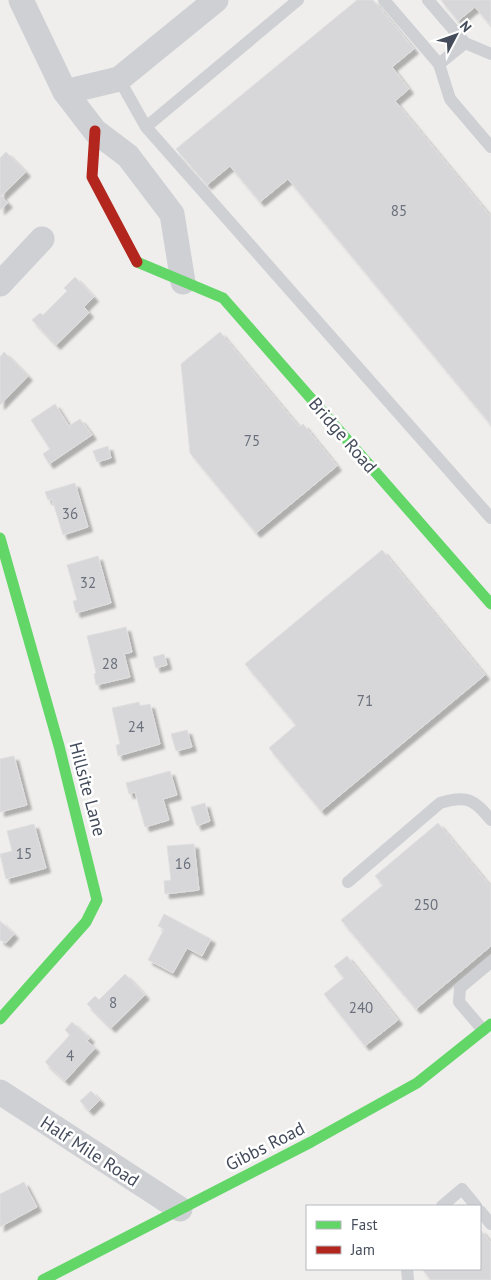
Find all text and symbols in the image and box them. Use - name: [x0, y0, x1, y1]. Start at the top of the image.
- north arrow: [431, 10, 481, 60]
- text: N: [456, 17, 476, 36]
- house number: 85: [391, 201, 407, 220]
- street label: Bridge Road: [304, 392, 382, 478]
- house number: 75: [244, 431, 260, 450]
- house number: 36: [62, 504, 78, 523]
- house number: 32: [80, 573, 96, 592]
- house number: 28: [102, 654, 118, 673]
- house number: 71: [357, 691, 373, 710]
- house number: 24: [128, 717, 144, 736]
- street label: Hillsite Lane: [64, 739, 112, 839]
- house number: 15: [16, 844, 32, 863]
- house number: 16: [175, 854, 191, 873]
- house number: 250: [414, 895, 438, 914]
- house number: 8: [109, 993, 117, 1012]
- house number: 240: [349, 998, 373, 1017]
- house number: 4: [66, 1046, 74, 1065]
- street label: Half Mile Road: [36, 1111, 144, 1191]
- street label: Gibbs Road: [222, 1116, 308, 1176]
- legend: [306, 1205, 481, 1270]
- text: Fast: [351, 1215, 378, 1234]
- text: Jam: [350, 1240, 375, 1259]

